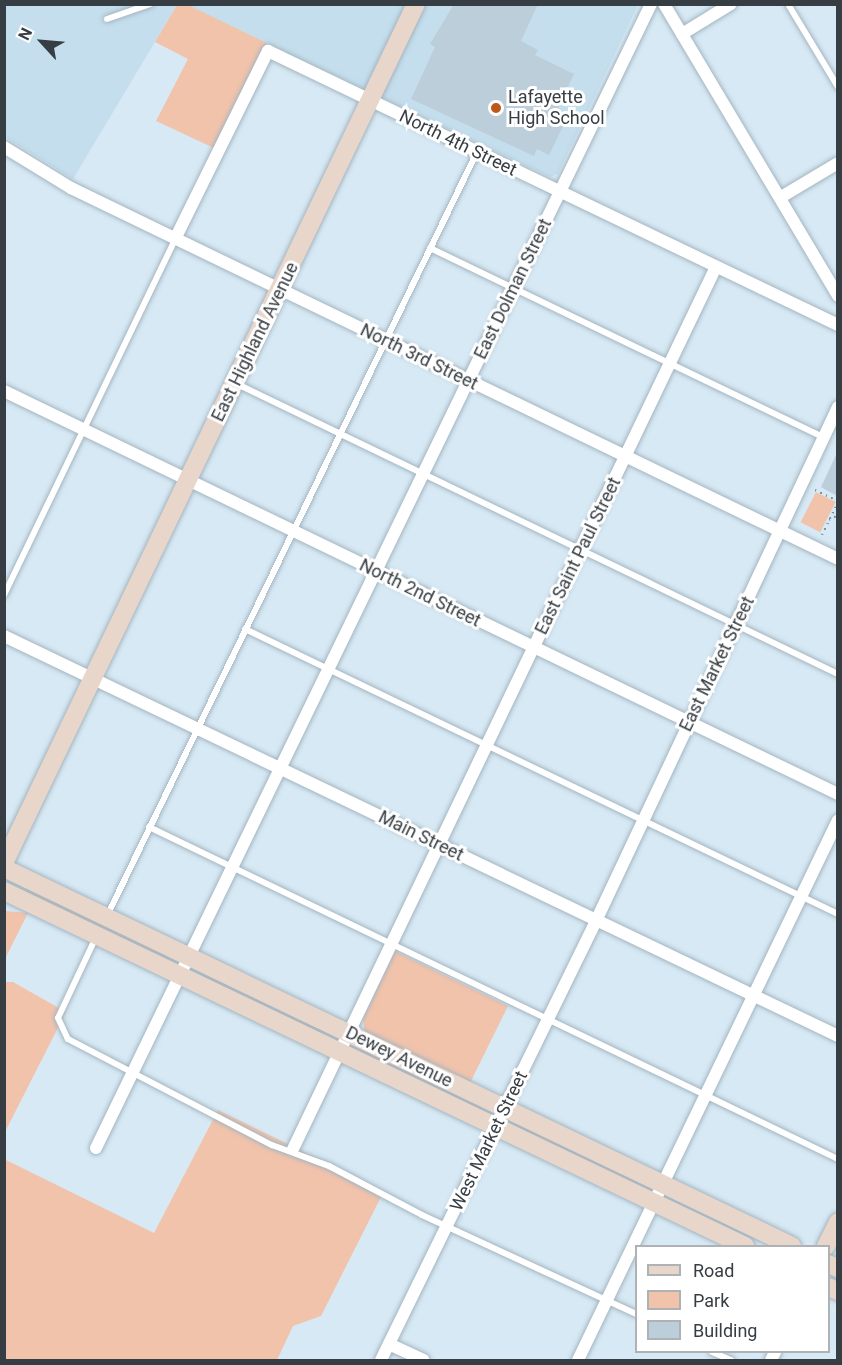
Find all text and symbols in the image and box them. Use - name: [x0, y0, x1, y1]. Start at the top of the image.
- north arrow: [12, 12, 72, 72]
- text: N: [14, 25, 36, 43]
- place label: Lafayette High School: [508, 87, 605, 130]
- marker: Lafayette High School: [489, 101, 503, 115]
- street label: North 4th Street: [396, 105, 520, 181]
- street label: East Dolman Street: [470, 215, 556, 363]
- street label: East Highland Avenue: [207, 259, 303, 425]
- street label: North 3rd Street: [357, 319, 481, 395]
- street label: East Saint Paul Street: [531, 474, 625, 638]
- street label: North 2nd Street: [356, 554, 484, 632]
- street label: East Market Street: [675, 593, 759, 735]
- street label: Main Street: [375, 806, 467, 866]
- street label: Dewey Avenue: [342, 1022, 456, 1092]
- street label: West Market Street: [446, 1068, 532, 1214]
- legend: [635, 1245, 830, 1353]
- text: Road: [693, 1260, 734, 1281]
- text: Park: [693, 1290, 729, 1311]
- text: Building: [693, 1320, 757, 1341]

